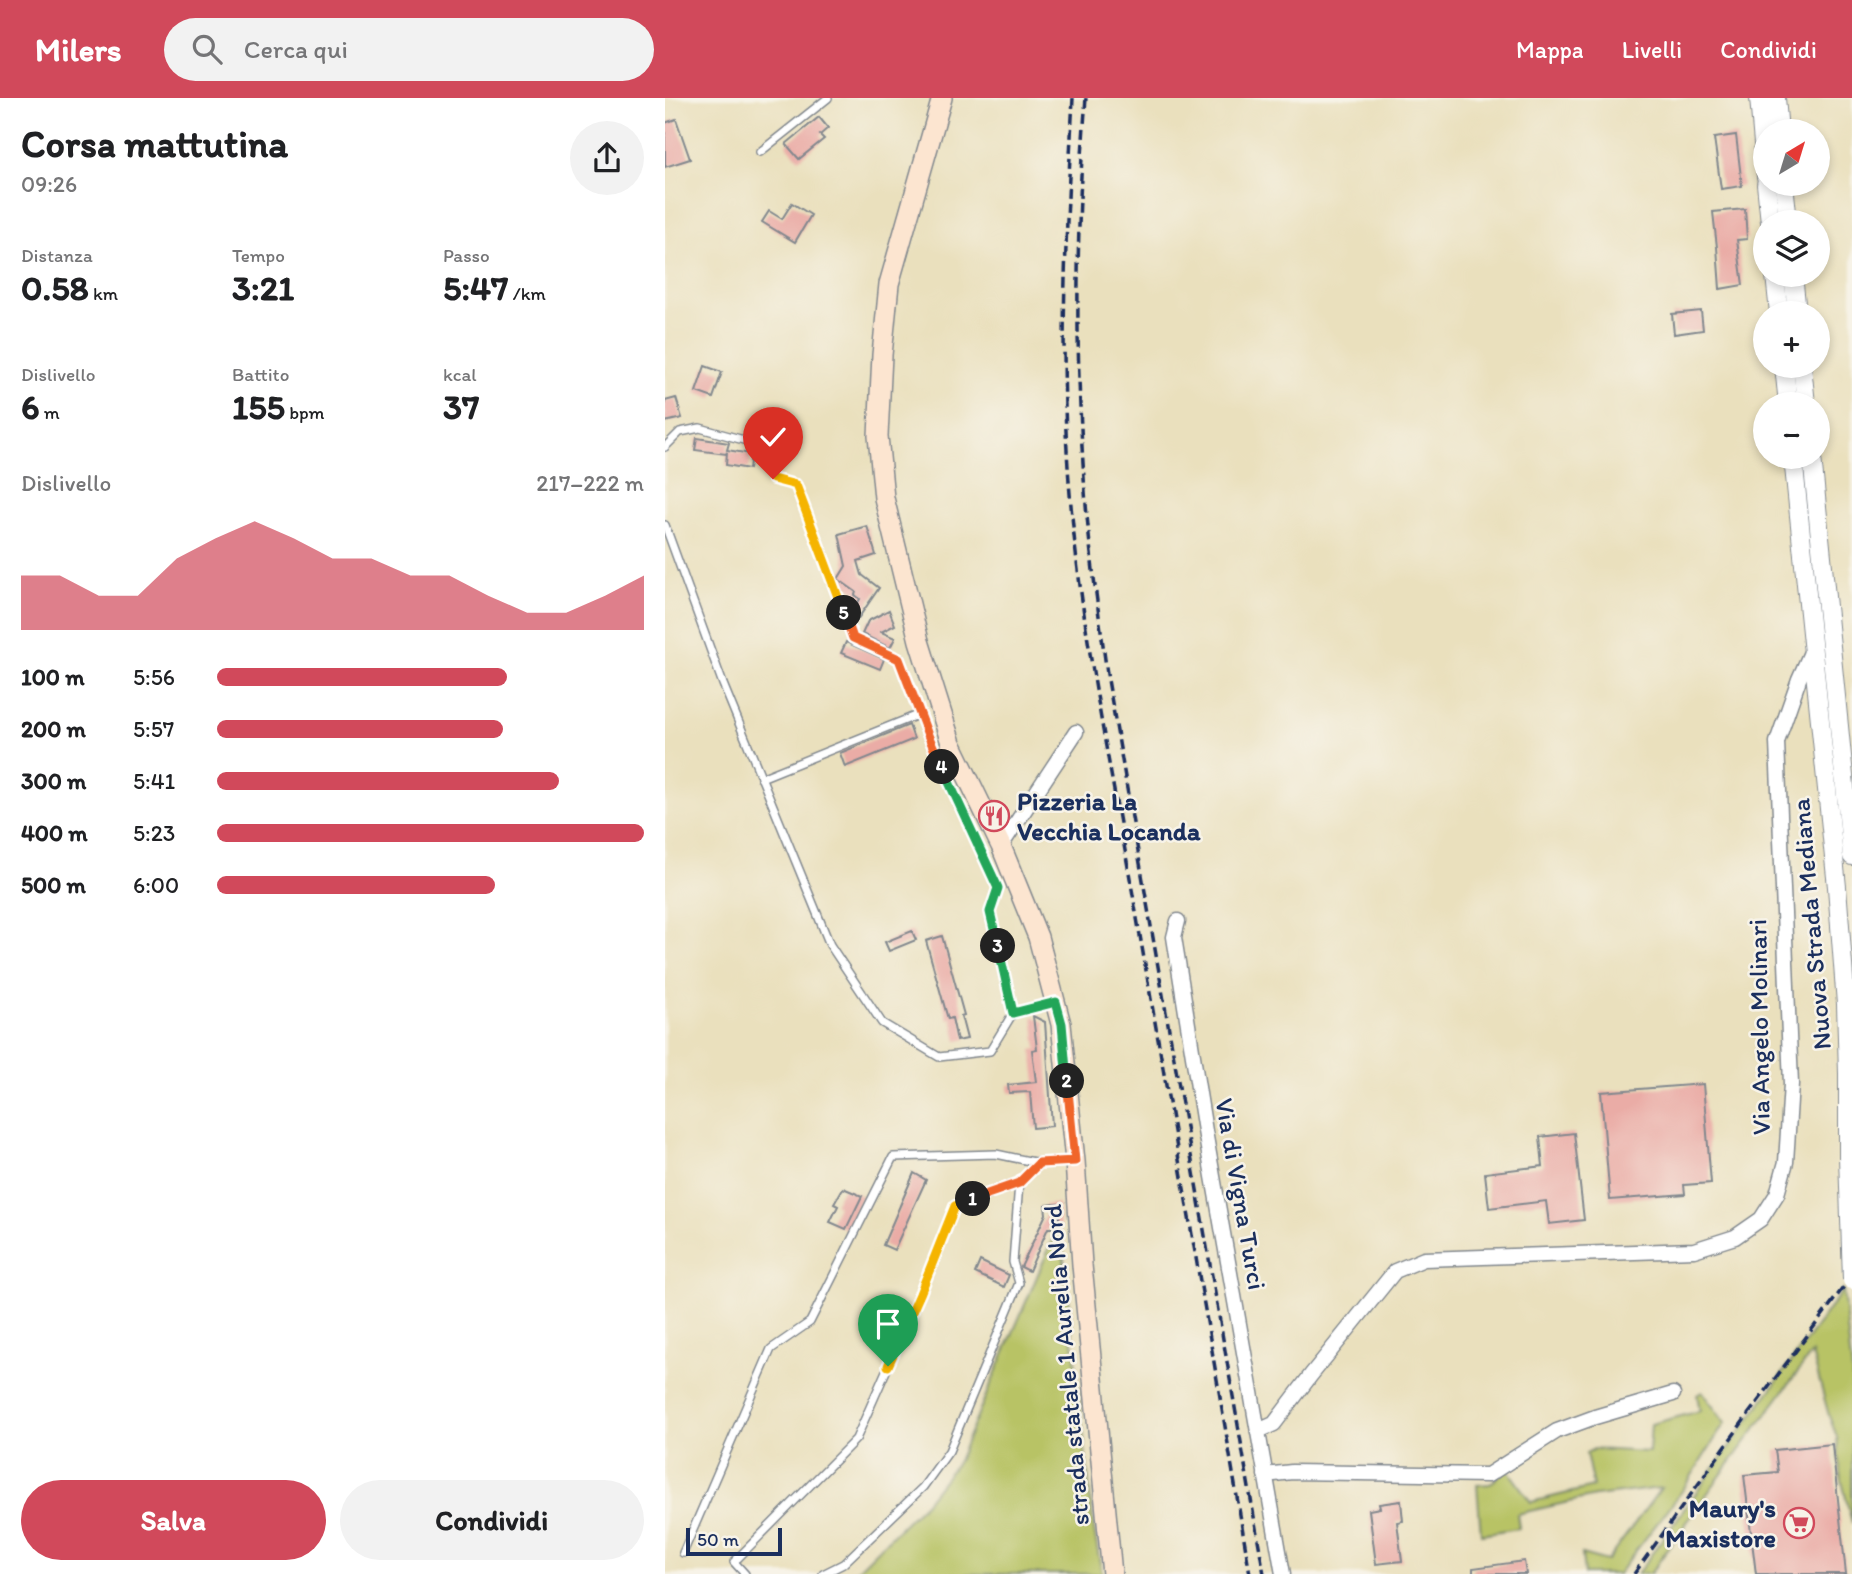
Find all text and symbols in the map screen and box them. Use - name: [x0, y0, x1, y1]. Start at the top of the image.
- search box: [164, 18, 654, 81]
- text: Milers: [35, 30, 122, 69]
- icon: search: [188, 30, 226, 68]
- text: Cerca qui: [244, 33, 348, 65]
- text: Mappa: [1516, 35, 1584, 64]
- text: Livelli: [1622, 35, 1682, 64]
- text: Condividi: [1720, 35, 1817, 64]
- north arrow: [1753, 119, 1831, 196]
- map controls: [1753, 119, 1830, 469]
- text: Corsa mattutina: [21, 121, 288, 167]
- button: share: [570, 121, 644, 195]
- text: 09:26: [21, 170, 77, 198]
- button: layers: [1753, 210, 1830, 287]
- text: Distanza: [21, 244, 93, 267]
- text: Tempo: [232, 244, 285, 267]
- text: Passo: [443, 244, 490, 267]
- text: 0.58: [21, 267, 89, 309]
- text: 3:21: [232, 267, 294, 309]
- text: 5:47: [443, 267, 508, 309]
- text: km: [89, 282, 118, 305]
- text: /km: [508, 282, 546, 305]
- button: +: [1753, 301, 1830, 378]
- text: Dislivello: [21, 363, 96, 386]
- text: Battito: [232, 363, 289, 386]
- text: kcal: [443, 363, 477, 386]
- text: 6: [21, 386, 40, 428]
- text: 155: [232, 386, 285, 428]
- text: 37: [443, 386, 479, 428]
- button: −: [1753, 392, 1830, 469]
- text: m: [40, 401, 60, 424]
- text: bpm: [285, 401, 325, 424]
- pin: [743, 407, 803, 479]
- icon: check: [754, 418, 792, 456]
- text: Dislivello: [21, 469, 111, 497]
- text: 217–222 m: [536, 469, 644, 497]
- pin: 5: [827, 596, 861, 630]
- text: 5: [839, 601, 848, 624]
- text: 100 m: [21, 663, 85, 691]
- text: 5:56: [133, 663, 175, 691]
- text: 200 m: [21, 715, 86, 743]
- text: 5:57: [133, 715, 174, 743]
- pin: 4: [925, 750, 959, 784]
- text: 4: [936, 755, 947, 778]
- text: 300 m: [21, 767, 86, 795]
- text: 5:41: [133, 767, 175, 795]
- place label: Pizzeria La Vecchia Locanda: [1017, 785, 1201, 847]
- street label: Nuova Strada Mediana: [1784, 796, 1838, 1051]
- restaurant icon: Pizzeria La Vecchia Locanda: [977, 799, 1011, 833]
- text: 400 m: [21, 819, 88, 847]
- text: 5:23: [133, 819, 175, 847]
- text: 500 m: [21, 871, 86, 899]
- text: 6:00: [133, 871, 179, 899]
- street label: Via Angelo Molinari: [1741, 919, 1777, 1135]
- pin: 3: [981, 928, 1015, 964]
- text: 3: [992, 934, 1003, 957]
- pin: 2: [1049, 1063, 1085, 1098]
- text: 2: [1062, 1069, 1072, 1092]
- street label: Via di Vigna Turci: [1208, 1096, 1274, 1292]
- pin: 1: [955, 1182, 991, 1216]
- text: 1: [968, 1187, 977, 1210]
- street label: strada statale 1 Aurelia Nord: [1036, 1202, 1096, 1527]
- pin: [858, 1294, 918, 1366]
- icon: arrive: [869, 1305, 907, 1343]
- button: Salva: [21, 1480, 326, 1560]
- button: Condividi: [340, 1480, 644, 1560]
- place label: Maury's Maxistore: [1665, 1492, 1776, 1554]
- supermarket icon: Maury's Maxistore: [1782, 1506, 1816, 1540]
- scale bar: [686, 1525, 782, 1557]
- text: 50 m: [697, 1528, 739, 1551]

